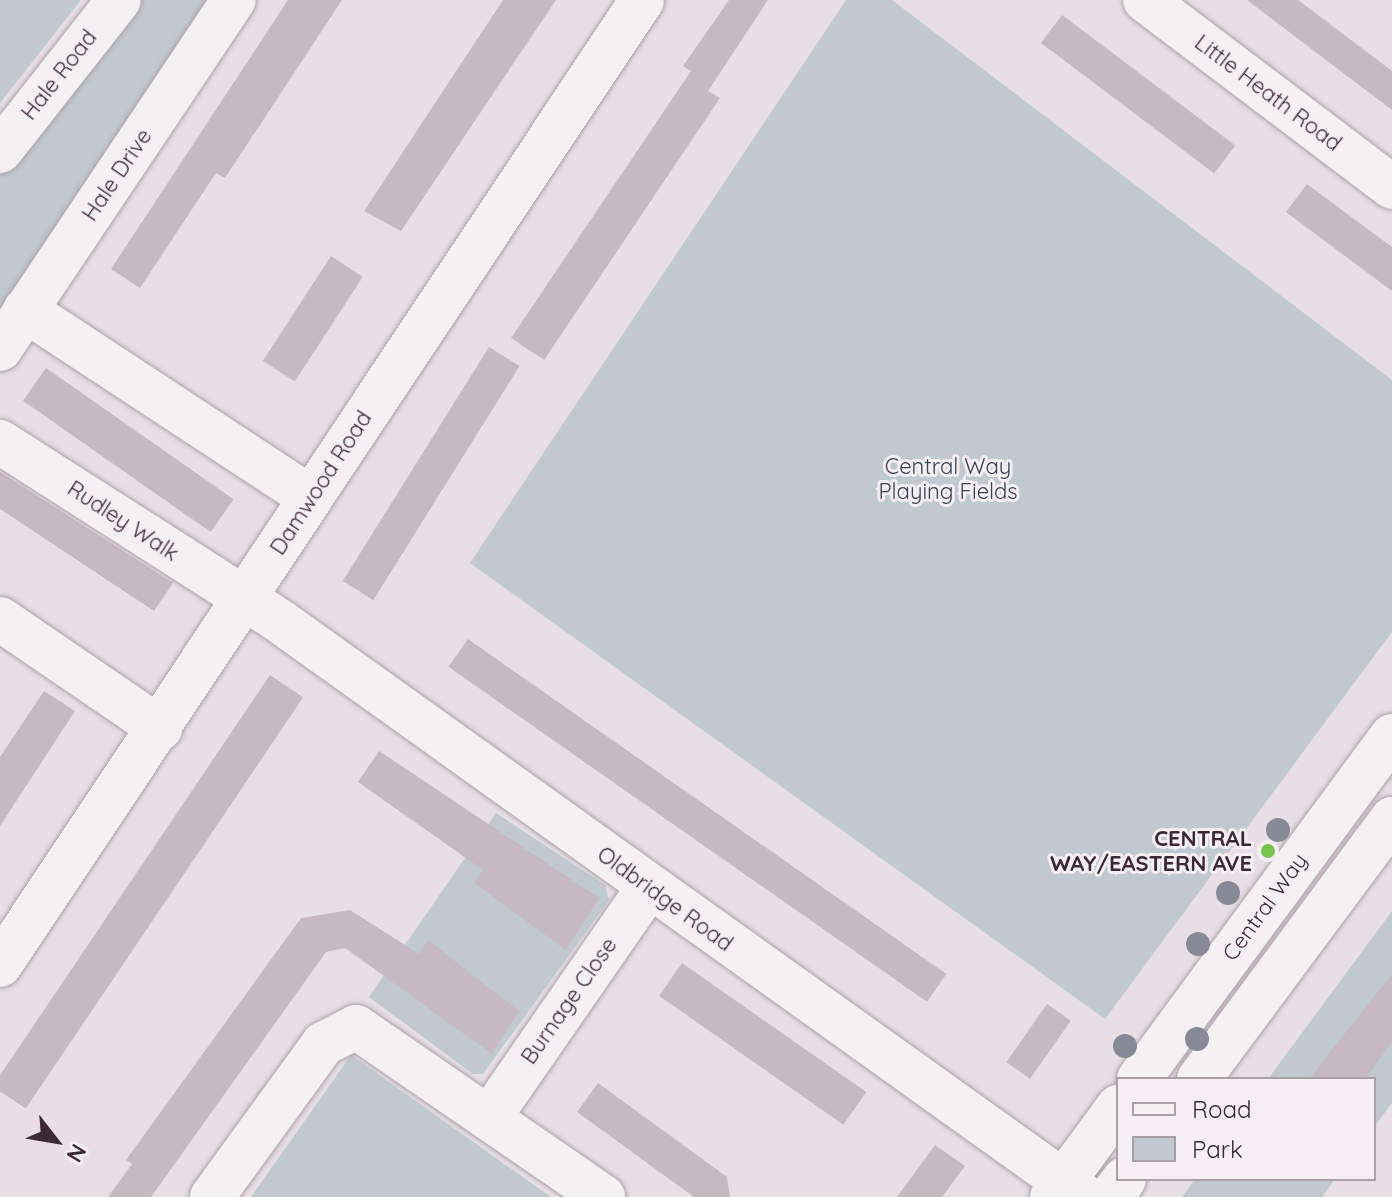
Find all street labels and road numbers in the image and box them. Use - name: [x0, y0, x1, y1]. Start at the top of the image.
- street label: Hale Road: [16, 25, 102, 125]
- street label: Little Heath Road: [1189, 29, 1347, 157]
- street label: Hale Drive: [77, 124, 157, 226]
- street label: Damwood Road: [265, 406, 377, 560]
- street label: Rudley Walk: [62, 475, 184, 567]
- street label: Oldbridge Road: [592, 841, 738, 957]
- street label: Central Way: [1217, 848, 1313, 966]
- street label: Burnage Close: [516, 933, 622, 1069]

